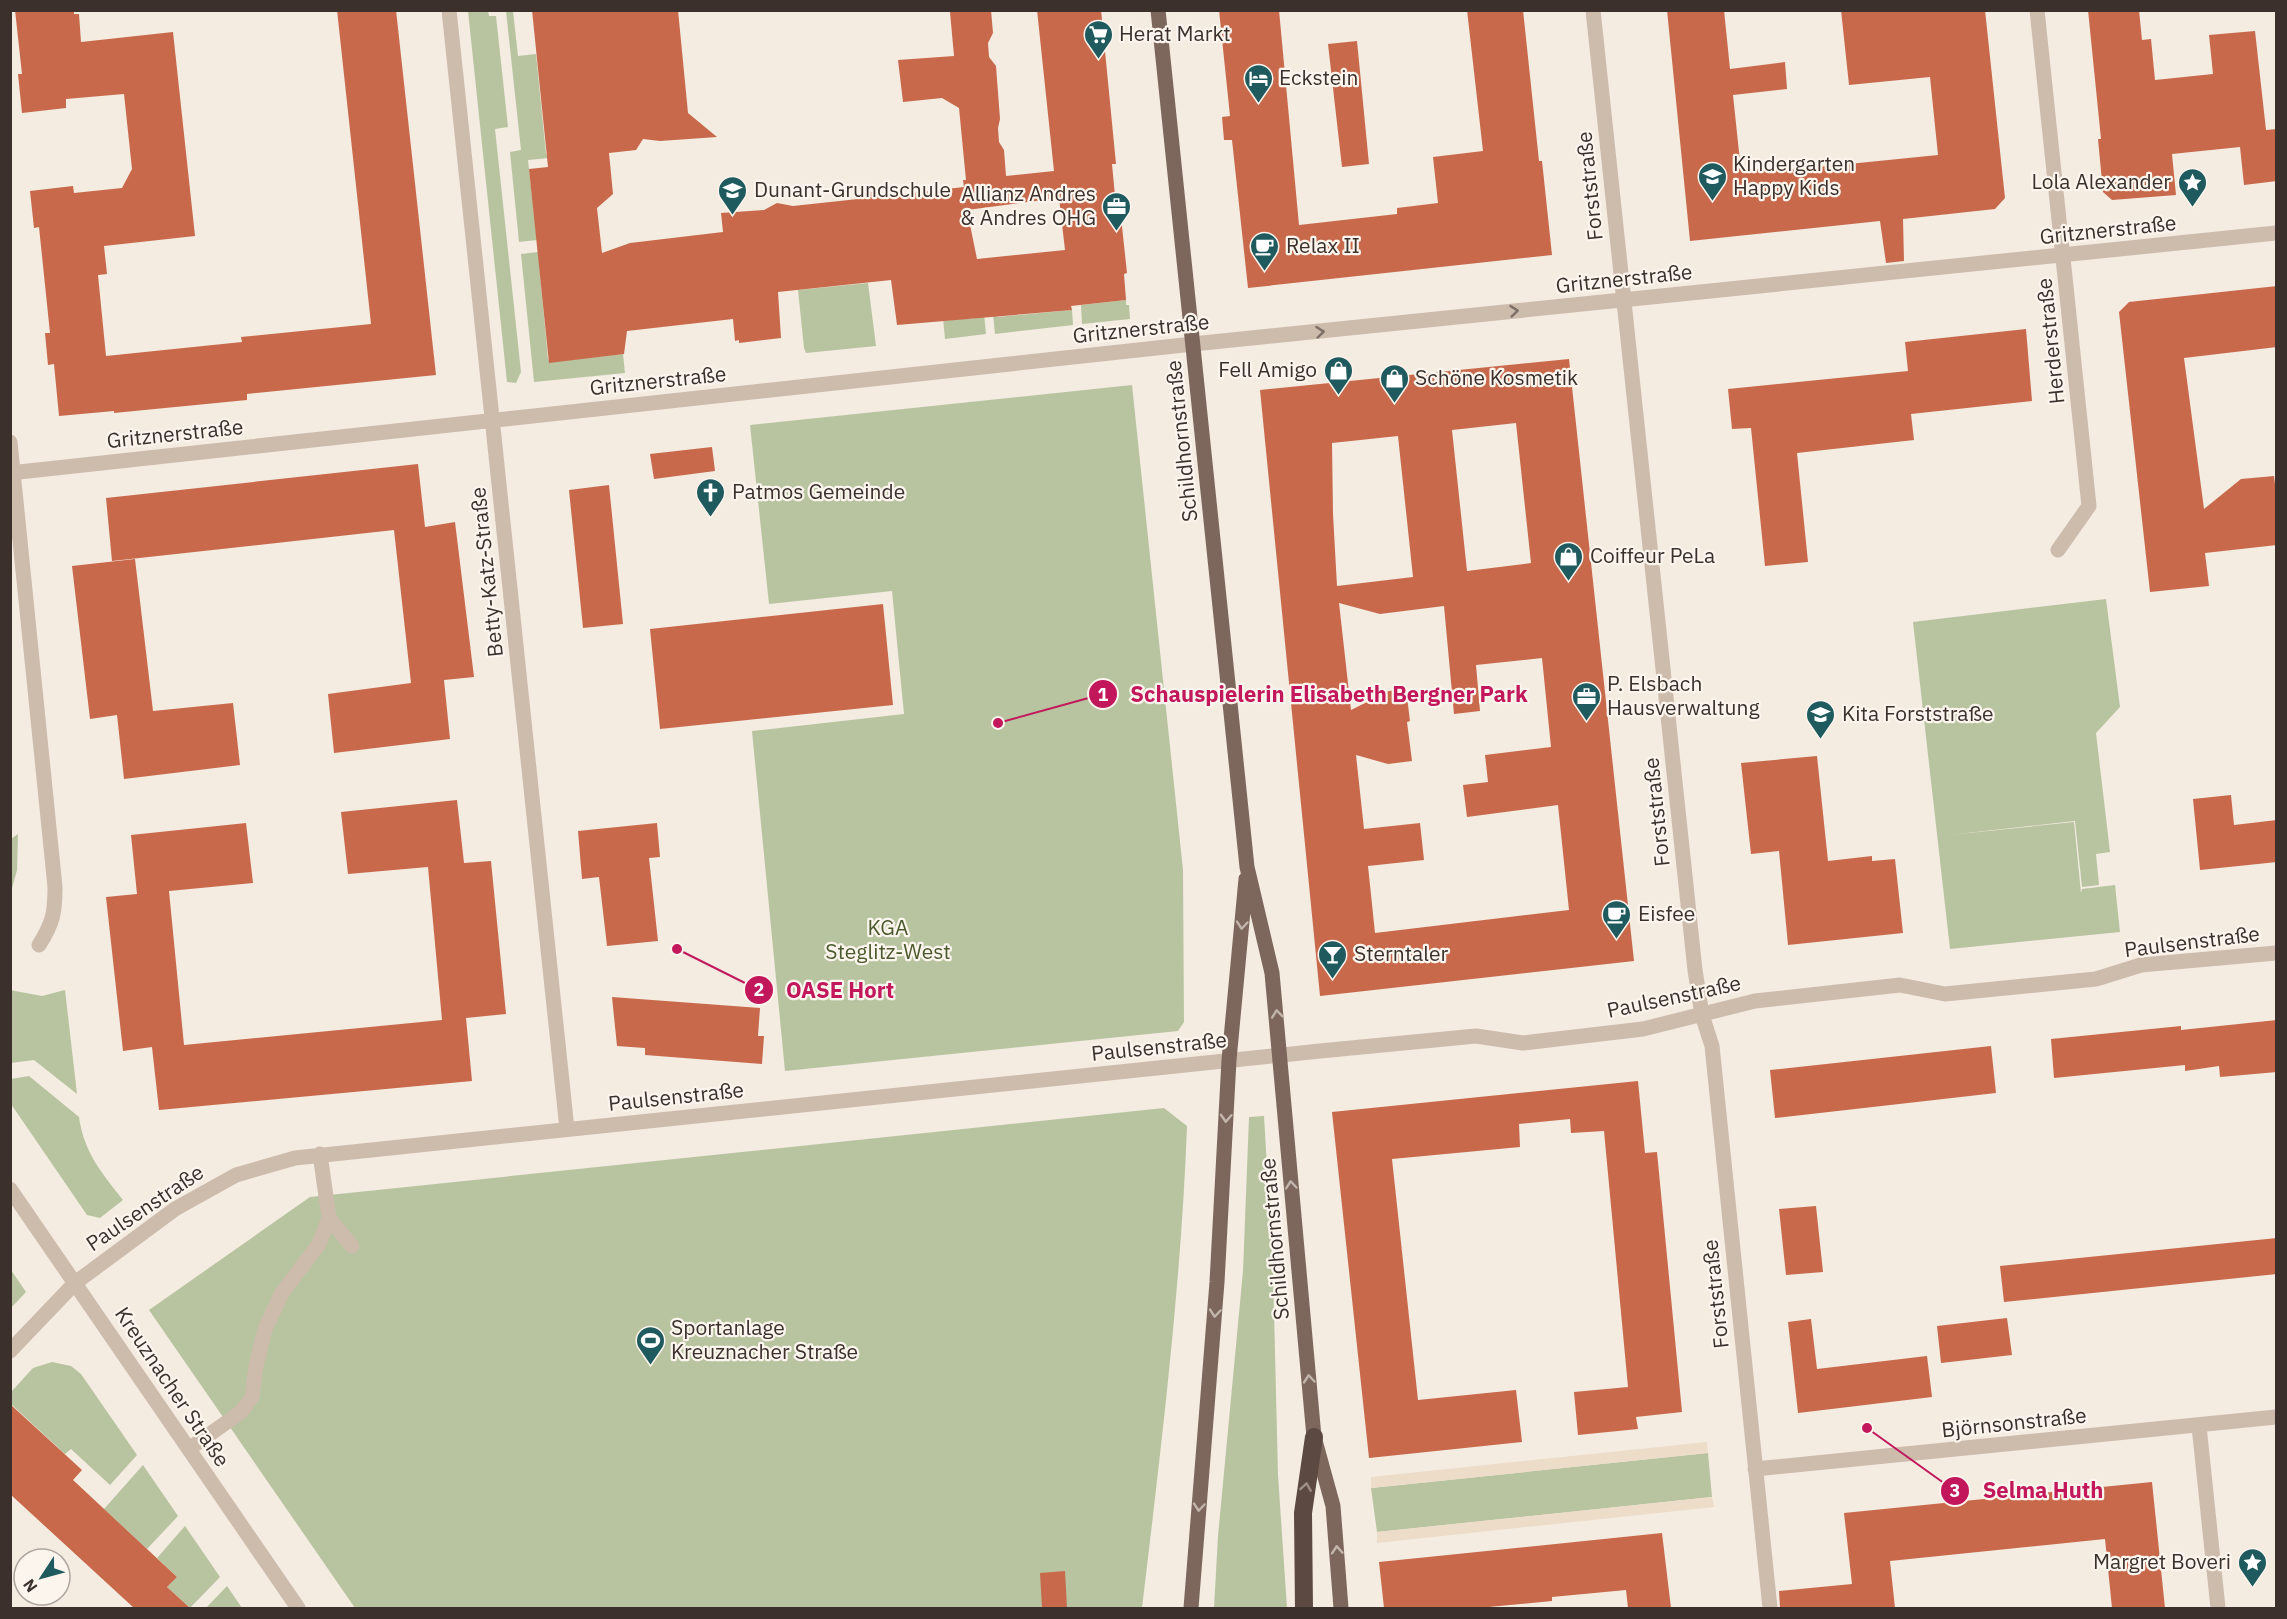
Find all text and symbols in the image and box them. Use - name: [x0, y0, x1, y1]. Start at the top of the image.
- supermarket icon: Herat Markt: [1082, 18, 1114, 60]
- place label: Herat Markt: [1119, 19, 1231, 47]
- hotel icon: Eckstein: [1242, 62, 1274, 104]
- place label: Eckstein: [1279, 63, 1359, 91]
- street label: Forststraße: [1569, 130, 1609, 242]
- place label: Kindergarten Happy Kids: [1733, 149, 1855, 201]
- school or university icon: Kindergarten Happy Kids: [1696, 160, 1728, 202]
- place icon: Lola Alexander: [2176, 166, 2208, 208]
- place label: Lola Alexander: [2031, 167, 2171, 195]
- school or university icon: Dunant-Grundschule: [717, 174, 749, 216]
- place label: Dunant-Grundschule: [754, 175, 951, 203]
- place label: Allianz Andres & Andres OHG: [960, 179, 1096, 231]
- office icon: Allianz Andres & Andres OHG: [1101, 190, 1133, 232]
- street label: Gritznerstraße: [2038, 208, 2178, 250]
- cafe icon: Relax II: [1249, 230, 1281, 272]
- place label: Relax II: [1286, 231, 1360, 259]
- street label: Gritznerstraße: [1554, 257, 1694, 299]
- street label: Herderstraße: [2029, 277, 2071, 406]
- one-way arrow: [1510, 305, 1519, 318]
- street label: Gritznerstraße: [1071, 307, 1211, 349]
- one-way arrow: [1316, 326, 1325, 339]
- shop icon: Fell Amigo: [1322, 354, 1354, 396]
- place label: Fell Amigo: [1218, 355, 1317, 383]
- street label: Gritznerstraße: [588, 359, 728, 401]
- street label: Schildhornstraße: [1159, 359, 1203, 523]
- shop icon: Schöne Kosmetik: [1378, 362, 1410, 404]
- place label: Schöne Kosmetik: [1415, 363, 1578, 391]
- street label: Gritznerstraße: [105, 412, 245, 454]
- church icon: Patmos Gemeinde: [695, 476, 727, 518]
- place label: Patmos Gemeinde: [732, 477, 905, 505]
- street label: Betty-Katz-Straße: [463, 486, 509, 658]
- shop icon: Coiffeur PeLa: [1553, 540, 1585, 582]
- place label: Coiffeur PeLa: [1590, 541, 1715, 569]
- place label: P. Elsbach Hausverwaltung: [1607, 669, 1760, 721]
- callout: Schauspielerin Elisabeth Bergner Park: [1088, 674, 1540, 714]
- text: Schauspielerin Elisabeth Bergner Park: [1130, 679, 1528, 708]
- office icon: P. Elsbach Hausverwaltung: [1570, 680, 1602, 722]
- text: 1: [1098, 683, 1109, 706]
- school or university icon: Kita Forststraße: [1805, 698, 1837, 740]
- place label: Kita Forststraße: [1842, 699, 1994, 727]
- street label: Forststraße: [1636, 756, 1676, 868]
- cafe icon: Eisfee: [1601, 898, 1633, 940]
- place label: Eisfee: [1638, 899, 1695, 927]
- park label: KGA Steglitz-West: [825, 913, 951, 965]
- street label: Paulsenstraße: [2123, 919, 2261, 963]
- one-way arrow: [1236, 920, 1249, 930]
- bar icon: Sterntaler: [1317, 938, 1349, 980]
- place label: Sterntaler: [1354, 939, 1448, 967]
- street label: Paulsenstraße: [1604, 968, 1743, 1024]
- callout: OASE Hort: [744, 970, 906, 1010]
- text: OASE Hort: [786, 975, 894, 1004]
- text: 2: [754, 978, 764, 1001]
- one-way arrow: [1271, 1009, 1283, 1018]
- street label: Paulsenstraße: [1090, 1025, 1228, 1067]
- street label: Paulsenstraße: [607, 1075, 745, 1117]
- one-way arrow: [1220, 1114, 1233, 1123]
- street label: Paulsenstraße: [80, 1157, 209, 1257]
- street label: Schildhornstraße: [1253, 1157, 1295, 1321]
- one-way arrow: [1285, 1180, 1298, 1189]
- street label: Forststraße: [1695, 1238, 1735, 1350]
- street label: Kreuznacher Straße: [109, 1301, 237, 1472]
- one-way arrow: [1209, 1308, 1222, 1318]
- place label: Sportanlage Kreuznacher Straße: [671, 1313, 858, 1365]
- sports icon: Sportanlage Kreuznacher Straße: [634, 1324, 666, 1366]
- one-way arrow: [1303, 1374, 1316, 1383]
- street label: Björnsonstraße: [1940, 1400, 2088, 1444]
- callout: Selma Huth: [1940, 1471, 2115, 1511]
- text: Selma Huth: [1983, 1475, 2103, 1504]
- text: 3: [1950, 1479, 1960, 1502]
- one-way arrow: [1300, 1483, 1312, 1492]
- one-way arrow: [1193, 1503, 1206, 1512]
- one-way arrow: [1331, 1546, 1344, 1555]
- place icon: Margret Boveri: [2236, 1546, 2268, 1588]
- north arrow: [12, 1547, 72, 1607]
- place label: Margret Boveri: [2093, 1547, 2231, 1575]
- text: N: [18, 1575, 41, 1596]

